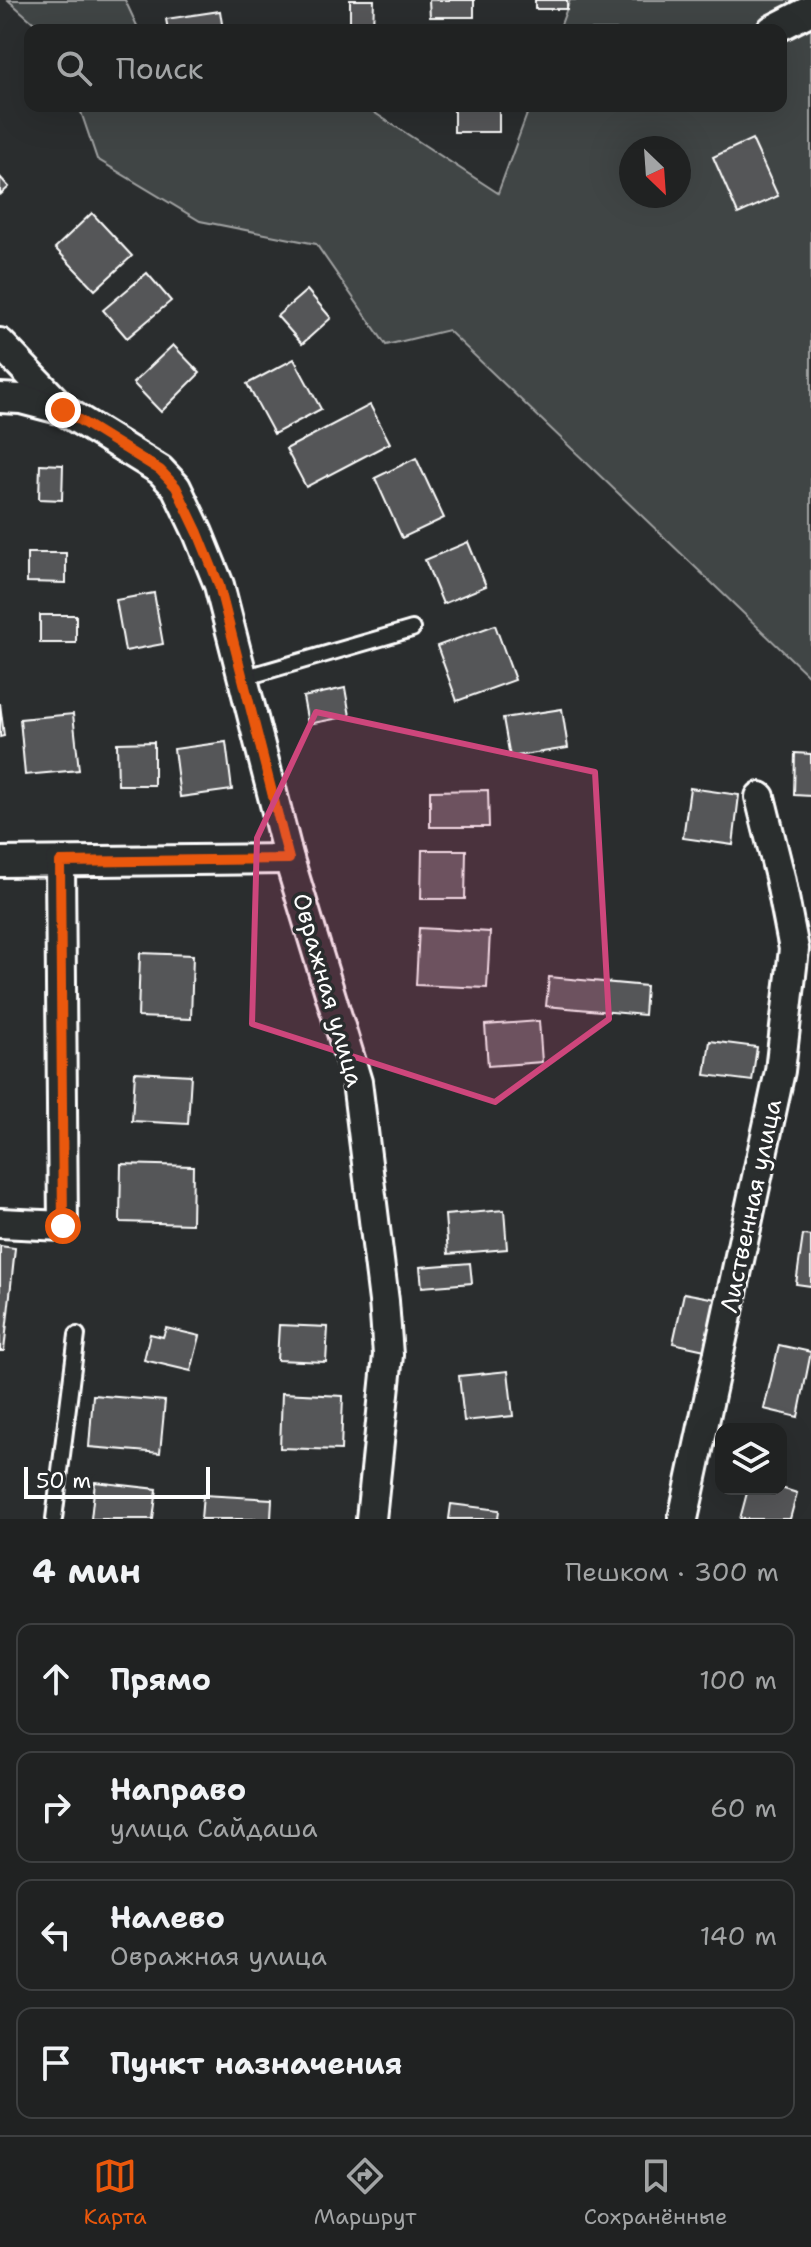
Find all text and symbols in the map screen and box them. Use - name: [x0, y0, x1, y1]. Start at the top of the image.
- search box: [24, 24, 787, 112]
- icon: search: [52, 46, 96, 90]
- text: Поиск: [116, 48, 204, 89]
- north arrow: [619, 136, 691, 208]
- route end: [45, 392, 81, 428]
- street label: Овражная улица: [285, 889, 371, 1091]
- street label: Лиственная улица: [713, 1096, 789, 1316]
- route start: [45, 1208, 81, 1244]
- map controls: [715, 1423, 787, 1495]
- button: layers: [715, 1423, 787, 1495]
- scale bar: [24, 1463, 210, 1499]
- text: 50 m: [36, 1466, 91, 1495]
- text: 4 мин: [32, 1548, 141, 1594]
- text: Пешком · 300 m: [565, 1554, 779, 1589]
- icon: ahead: [34, 1657, 78, 1701]
- text: Прямо: [110, 1659, 211, 1700]
- text: 100 m: [699, 1662, 777, 1697]
- text: Направо: [110, 1769, 246, 1810]
- icon: right: [34, 1785, 78, 1829]
- text: 60 m: [710, 1790, 777, 1825]
- text: улица Сайдаша: [110, 1810, 318, 1845]
- text: Налево: [110, 1897, 225, 1938]
- icon: left: [34, 1913, 78, 1957]
- text: 140 m: [700, 1918, 777, 1953]
- text: Овражная улица: [110, 1938, 327, 1973]
- icon: arrive: [34, 2041, 78, 2085]
- text: Пункт назначения: [110, 2043, 402, 2084]
- tab: Карта: [84, 2154, 147, 2231]
- tab: Маршрут: [314, 2154, 416, 2231]
- tab: Сохранённые: [584, 2154, 727, 2231]

